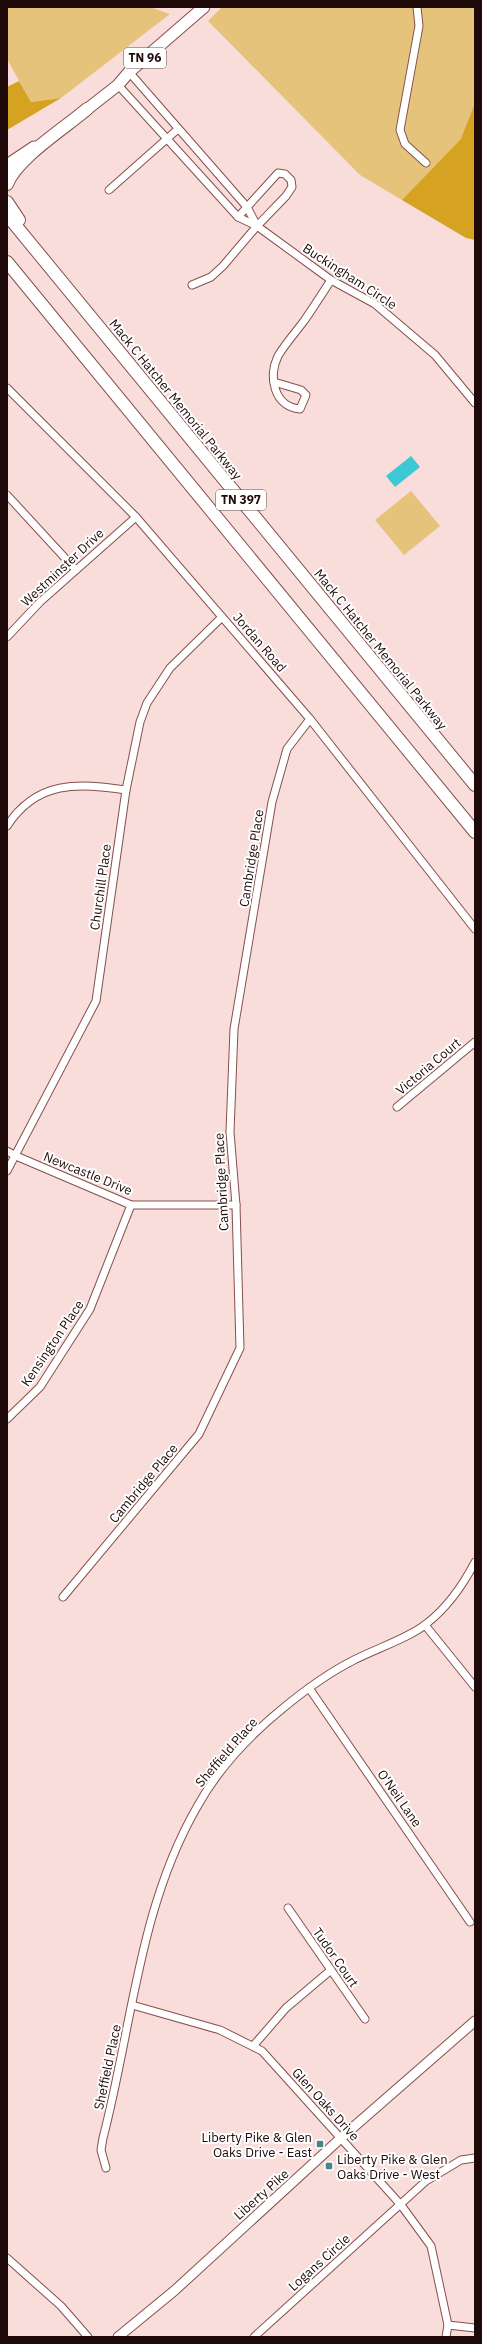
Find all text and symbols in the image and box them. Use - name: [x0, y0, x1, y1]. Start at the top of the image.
- road number: TN 96: [124, 48, 166, 68]
- street label: Buckingham Circle: [299, 240, 400, 313]
- street label: Mack C Hatcher Memorial Parkway: [105, 315, 246, 484]
- road number: TN 397: [216, 490, 266, 510]
- street label: Westminster Drive: [17, 525, 107, 610]
- street label: Mack C Hatcher Memorial Parkway: [310, 565, 451, 734]
- street label: Jordan Road: [229, 609, 290, 676]
- street label: Cambridge Place: [235, 808, 268, 908]
- street label: Churchill Place: [86, 843, 115, 931]
- street label: Victoria Court: [392, 1034, 464, 1098]
- street label: Cambridge Place: [210, 1132, 233, 1232]
- street label: Newcastle Drive: [41, 1148, 135, 1199]
- street label: Kensington Place: [17, 1297, 88, 1390]
- street label: Cambridge Place: [105, 1440, 182, 1526]
- street label: Sheffield Place: [191, 1714, 261, 1791]
- street label: O'Neil Lane: [374, 1766, 426, 1830]
- street label: Tudor Court: [309, 1924, 362, 1990]
- street label: Sheffield Place: [90, 2023, 125, 2111]
- street label: Glen Oaks Drive: [288, 2064, 363, 2144]
- place label: Liberty Pike & Glen Oaks Drive - East: [201, 2129, 312, 2161]
- marker: Liberty Pike & Glen Oaks Drive - East: [315, 2139, 325, 2149]
- place label: Liberty Pike & Glen Oaks Drive - West: [337, 2151, 448, 2183]
- marker: Liberty Pike & Glen Oaks Drive - West: [324, 2161, 334, 2171]
- street label: Liberty Pike: [230, 2165, 292, 2224]
- street label: Logans Circle: [285, 2230, 354, 2295]

